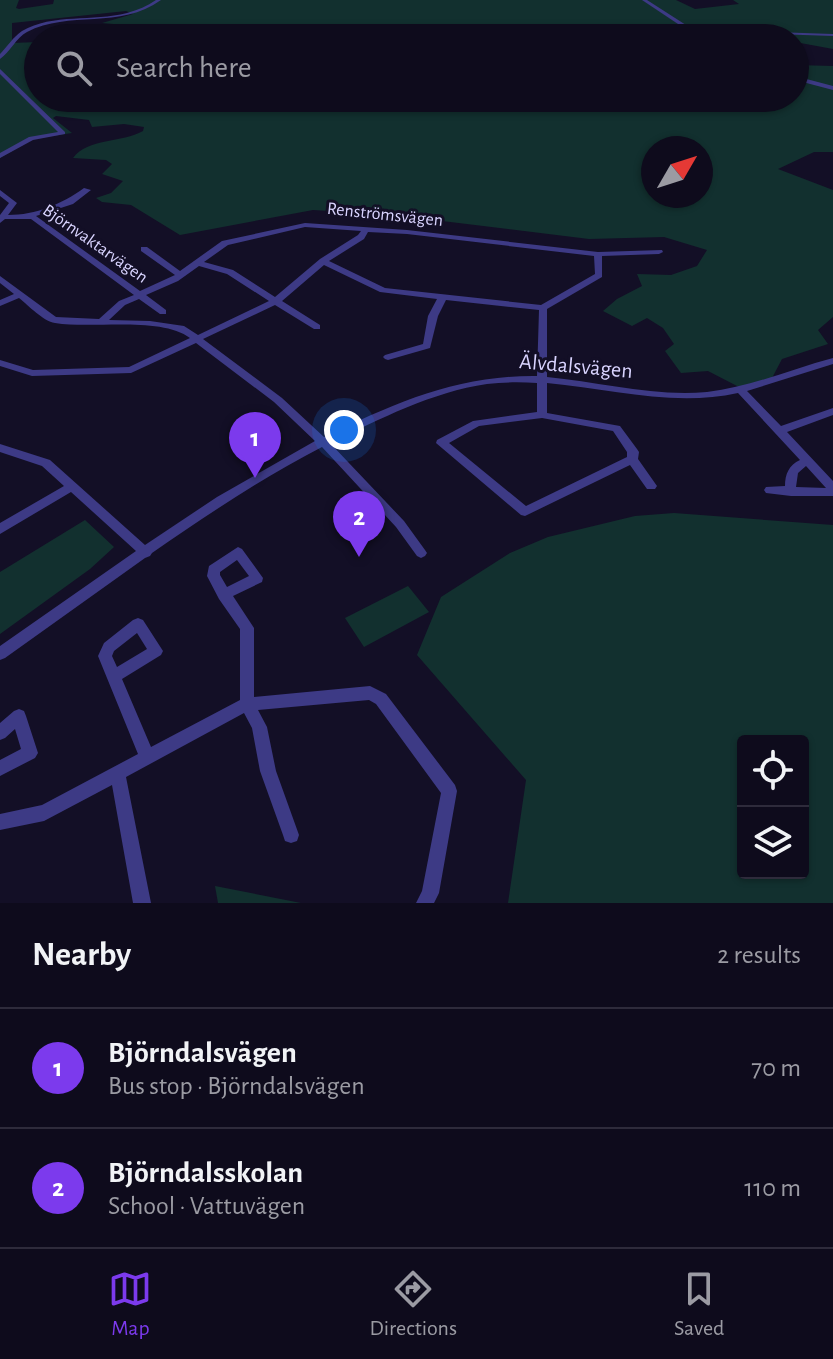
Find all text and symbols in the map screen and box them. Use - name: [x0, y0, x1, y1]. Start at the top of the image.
- search box: [24, 24, 809, 112]
- icon: search: [52, 46, 96, 90]
- text: Search here: [116, 53, 252, 83]
- north arrow: [641, 136, 713, 208]
- street label: Renströmsvägen: [326, 200, 444, 230]
- street label: Björnvaktarvägen: [39, 201, 151, 287]
- street label: Älvdalsvägen: [518, 350, 634, 382]
- your location: [324, 410, 364, 450]
- pin: 1: [229, 412, 281, 478]
- pin: 2: [333, 491, 385, 557]
- map controls: [737, 735, 809, 879]
- button: locate: [737, 735, 809, 807]
- button: layers: [737, 807, 809, 879]
- text: Nearby: [32, 938, 131, 972]
- text: 2 results: [717, 942, 801, 968]
- text: Björndalsvägen: [108, 1038, 297, 1068]
- text: 1: [53, 1055, 63, 1081]
- text: 70 m: [751, 1055, 801, 1081]
- text: Bus stop · Björndalsvägen: [108, 1073, 365, 1099]
- text: Björndalsskolan: [108, 1158, 303, 1188]
- text: 2: [52, 1175, 64, 1201]
- text: 110 m: [744, 1175, 801, 1201]
- text: School · Vattuvägen: [108, 1193, 305, 1219]
- tab: Map: [108, 1267, 152, 1341]
- tab: Directions: [369, 1267, 457, 1341]
- tab: Saved: [674, 1267, 724, 1341]

